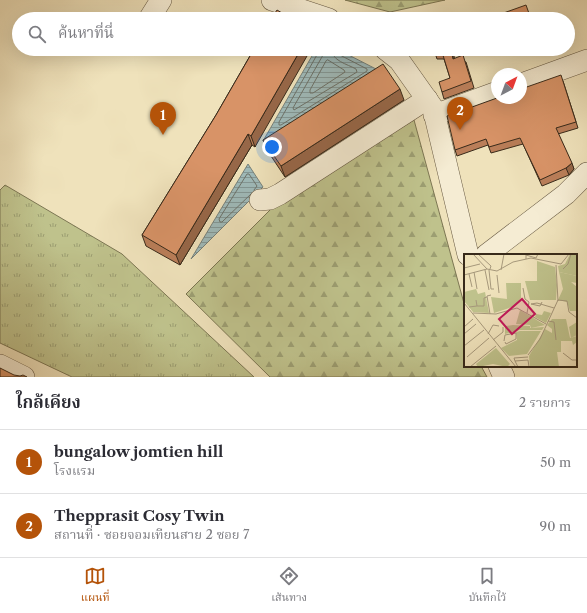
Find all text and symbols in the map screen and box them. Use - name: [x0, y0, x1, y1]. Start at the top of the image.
- search box: [12, 12, 575, 56]
- icon: search: [26, 23, 48, 45]
- text: ค้นหาที่นี่: [58, 23, 114, 42]
- north arrow: [491, 68, 527, 104]
- pin: 2: [447, 97, 473, 130]
- pin: 1: [150, 102, 176, 135]
- your location: [262, 137, 282, 157]
- inset map: [464, 254, 577, 367]
- text: ใกล้เคียง: [16, 392, 81, 412]
- text: 2 รายการ: [519, 394, 571, 410]
- text: bungalow jomtien hill: [54, 442, 223, 461]
- text: 1: [26, 454, 32, 470]
- text: 50 m: [540, 454, 571, 470]
- text: โรงแรม: [54, 462, 95, 478]
- text: Thepprasit Cosy Twin: [54, 506, 225, 525]
- text: 2: [25, 518, 33, 534]
- text: 90 m: [540, 518, 571, 534]
- text: สถานที่ · ซอยจอมเทียนสาย 2 ซอย 7: [54, 526, 249, 542]
- tab: แผนที่: [81, 565, 110, 607]
- tab: เส้นทาง: [271, 565, 307, 607]
- tab: บันทึกไว้: [469, 565, 506, 607]

